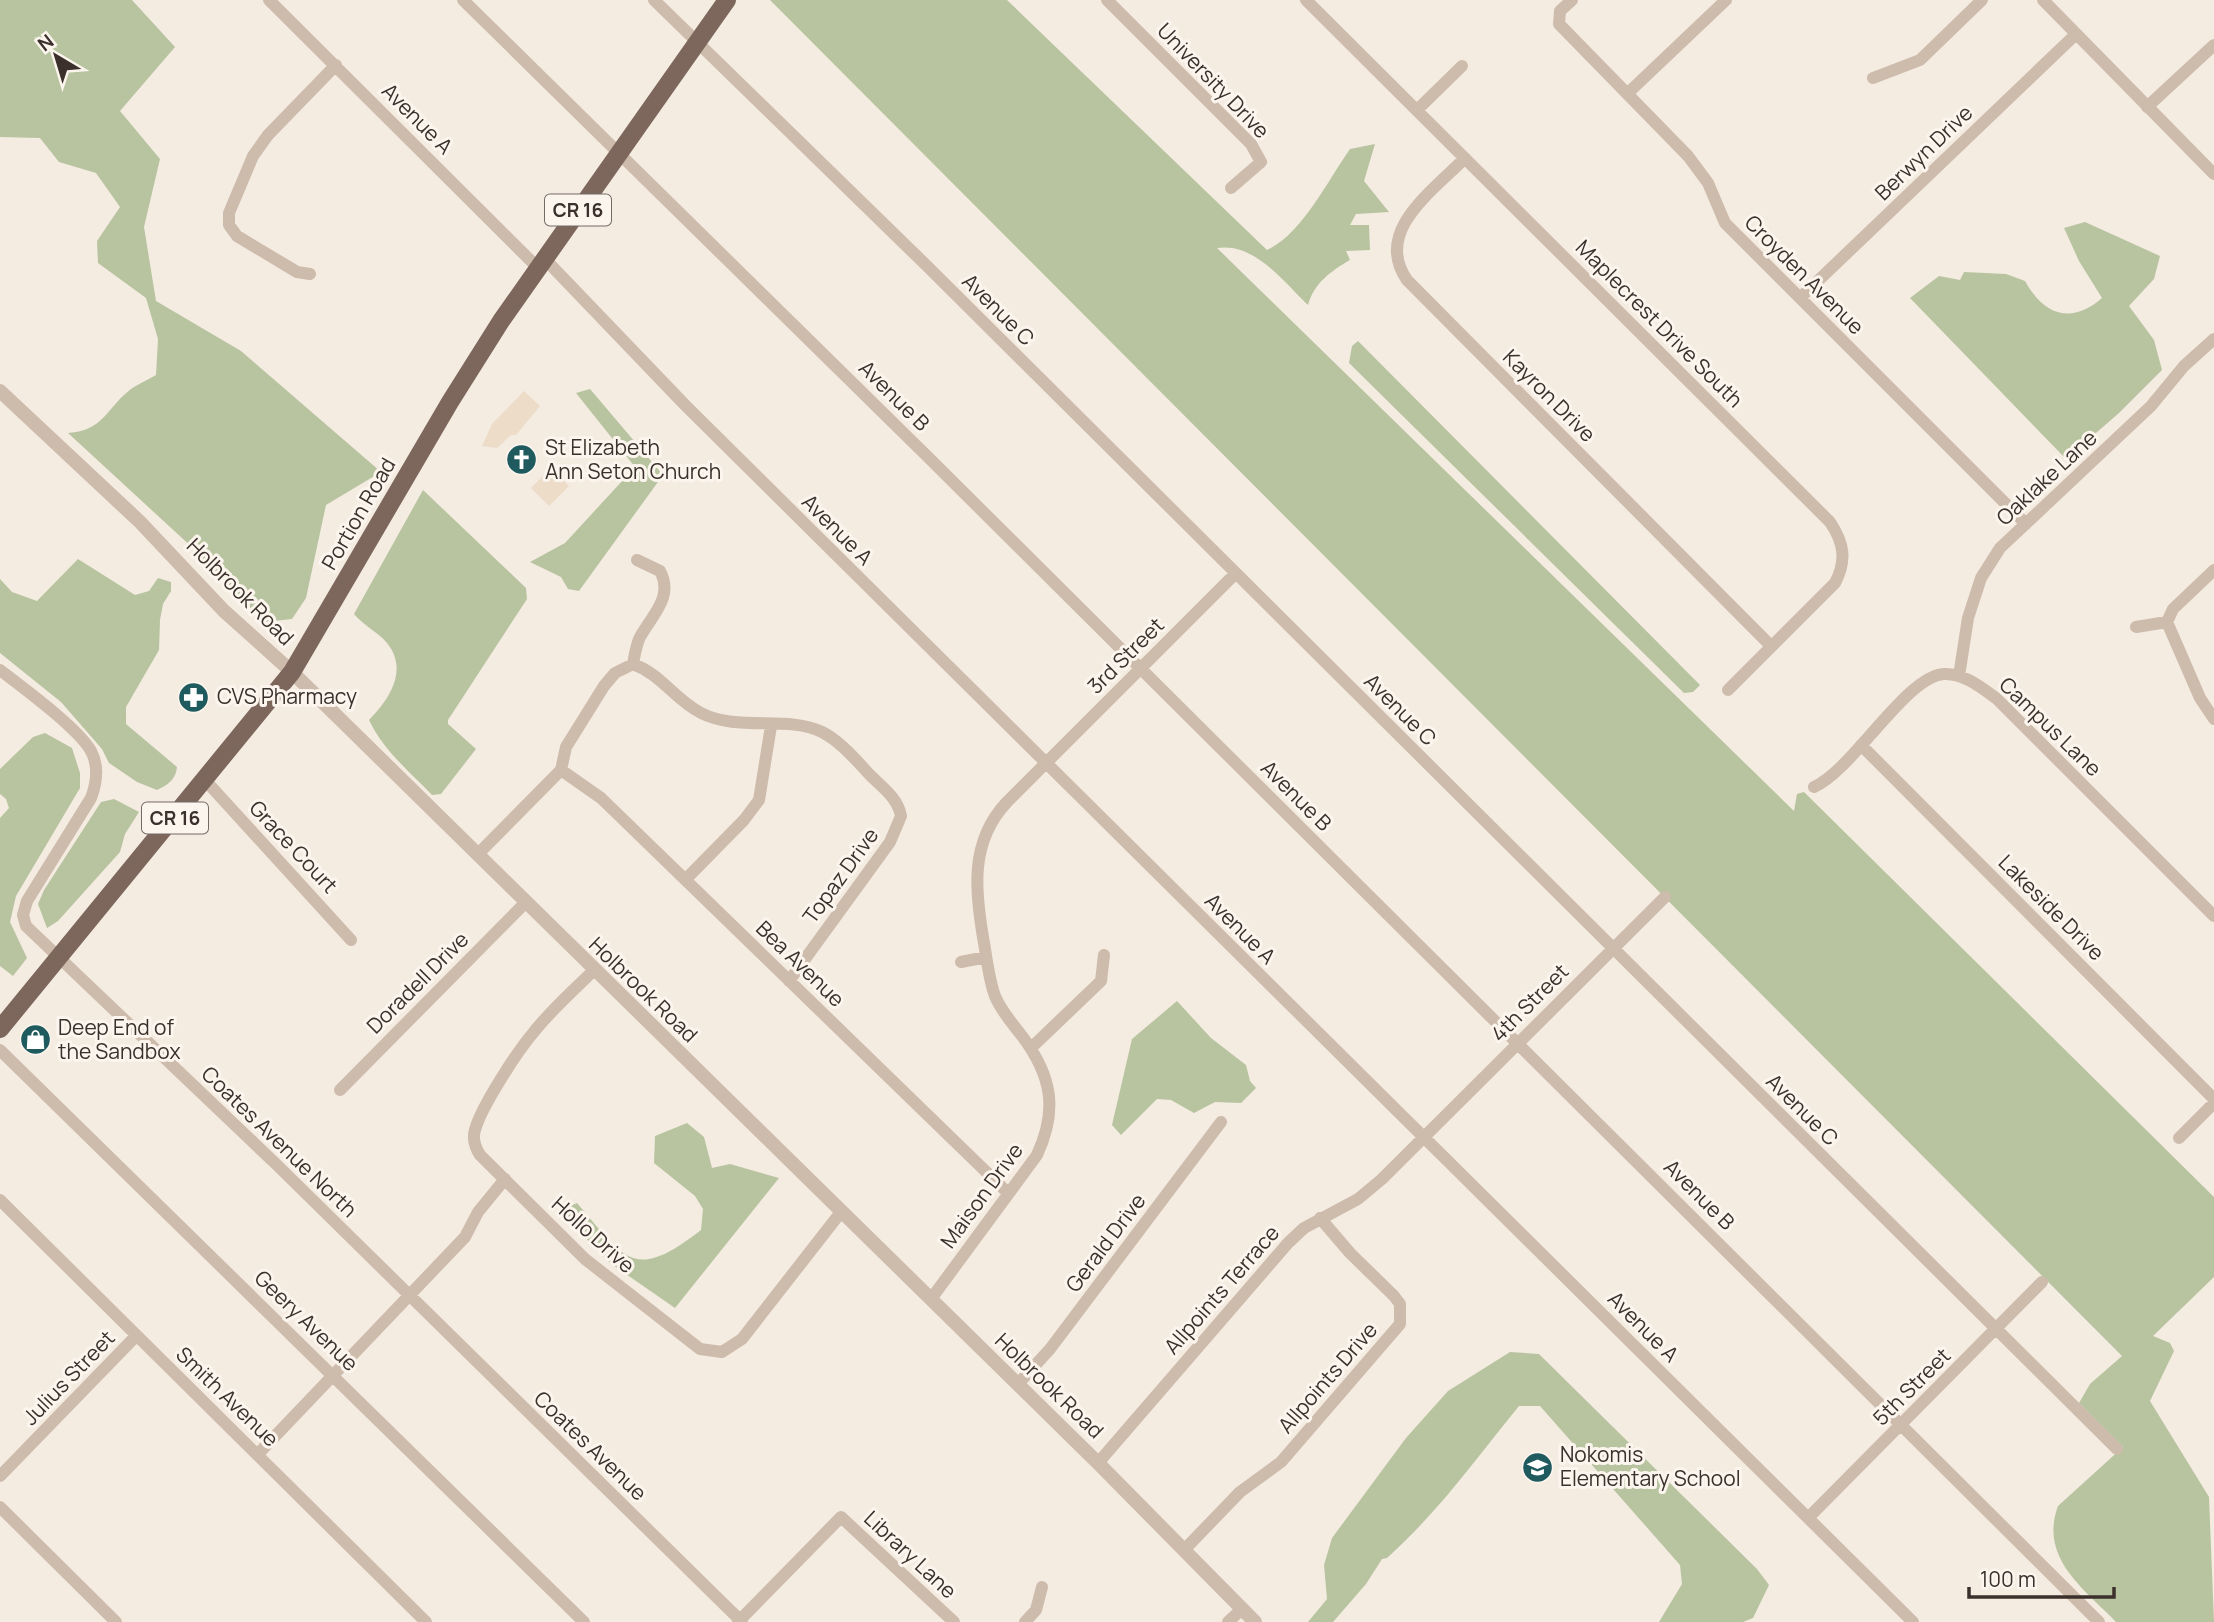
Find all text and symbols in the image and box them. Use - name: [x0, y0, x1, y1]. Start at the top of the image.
- street label: University Drive: [1151, 17, 1276, 144]
- north arrow: [21, 21, 91, 91]
- text: N: [32, 28, 59, 57]
- street label: Avenue A: [376, 77, 459, 160]
- street label: Berwyn Drive: [1868, 99, 1978, 206]
- road number: CR 16: [545, 194, 611, 226]
- street label: Croyden Avenue: [1739, 209, 1870, 340]
- street label: Maplecrest Drive South: [1570, 234, 1749, 413]
- street label: Avenue C: [957, 267, 1041, 351]
- street label: Kayron Drive: [1497, 343, 1602, 448]
- street label: Avenue B: [853, 354, 936, 437]
- street label: Oaklake Lane: [1990, 424, 2103, 531]
- place label: St Elizabeth Ann Seton Church: [545, 433, 721, 485]
- church icon: St Elizabeth Ann Seton Church: [505, 443, 539, 477]
- street label: Portion Road: [315, 452, 401, 575]
- street label: Avenue A: [796, 488, 879, 571]
- street label: Holbrook Road: [181, 532, 300, 651]
- street label: 3rd Street: [1081, 611, 1170, 700]
- street label: Avenue C: [1359, 667, 1443, 751]
- street label: Campus Lane: [1994, 670, 2108, 782]
- pharmacy icon: CVS Pharmacy: [177, 680, 211, 714]
- place label: CVS Pharmacy: [217, 682, 357, 710]
- street label: Avenue B: [1255, 754, 1338, 837]
- street label: Grace Court: [243, 794, 344, 899]
- road number: CR 16: [142, 803, 208, 834]
- street label: Topaz Drive: [796, 822, 884, 929]
- street label: Lakeside Drive: [1993, 848, 2111, 966]
- street label: Avenue A: [1199, 887, 1282, 970]
- street label: Bea Avenue: [750, 914, 851, 1012]
- street label: Doradell Drive: [360, 925, 474, 1039]
- street label: Holbrook Road: [583, 930, 704, 1048]
- street label: 4th Street: [1484, 957, 1574, 1047]
- place label: Deep End of the Sandbox: [58, 1013, 181, 1065]
- shop icon: Deep End of the Sandbox: [18, 1023, 52, 1057]
- street label: Coates Avenue North: [196, 1060, 363, 1223]
- street label: Avenue C: [1761, 1067, 1845, 1151]
- street label: Maison Drive: [934, 1137, 1029, 1254]
- street label: Avenue B: [1658, 1153, 1741, 1236]
- street label: Gerald Drive: [1059, 1187, 1151, 1297]
- street label: Hollo Drive: [546, 1190, 641, 1279]
- street label: Allpoints Terrace: [1158, 1219, 1285, 1360]
- street label: Geery Avenue: [249, 1264, 365, 1377]
- street label: Avenue A: [1602, 1285, 1685, 1368]
- street label: Allpoints Drive: [1271, 1316, 1383, 1439]
- street label: Julius Street: [16, 1324, 121, 1431]
- street label: Holbrook Road: [989, 1326, 1110, 1444]
- street label: Smith Avenue: [170, 1340, 285, 1452]
- street label: 5th Street: [1866, 1341, 1956, 1431]
- street label: Coates Avenue: [528, 1384, 653, 1506]
- place label: Nokomis Elementary School: [1560, 1440, 1741, 1492]
- school or university icon: Nokomis Elementary School: [1520, 1450, 1554, 1484]
- street label: Library Lane: [858, 1504, 963, 1604]
- scale bar: [1969, 1556, 2114, 1600]
- text: 100 m: [1980, 1565, 2036, 1593]

